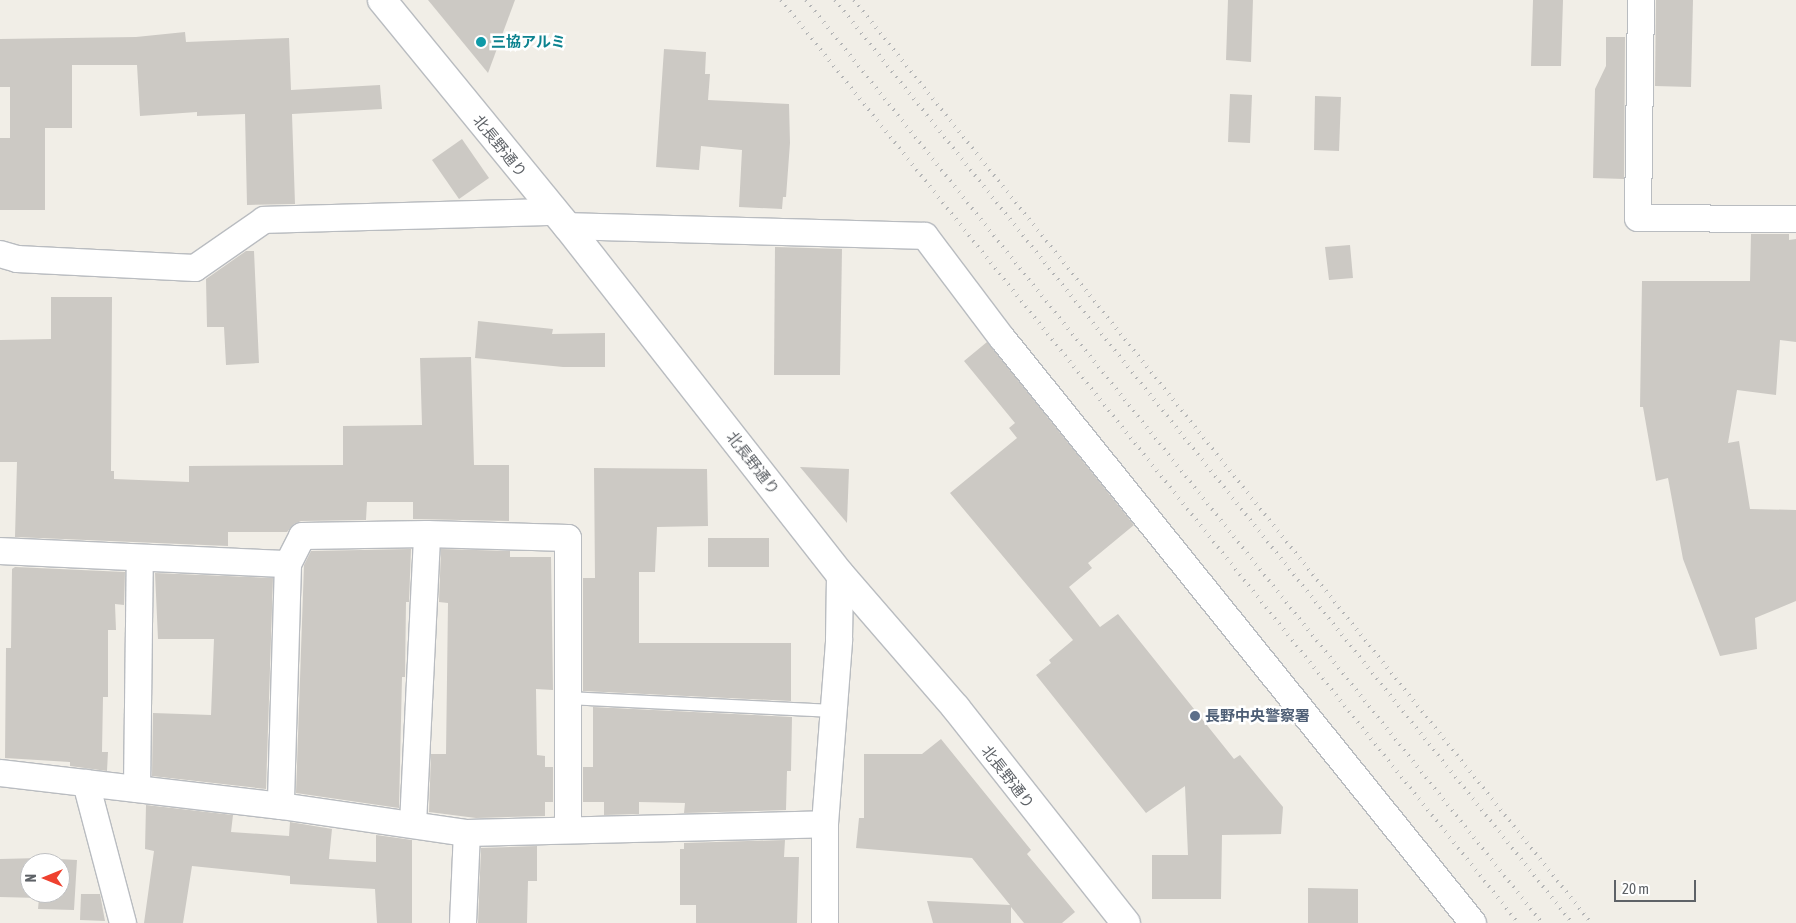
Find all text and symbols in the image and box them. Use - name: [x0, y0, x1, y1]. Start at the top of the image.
- place label: 三協アルミ: [491, 33, 566, 51]
- marker: 三協アルミ: [475, 36, 487, 48]
- street label: 北長野通り: [469, 111, 531, 181]
- street label: 北長野通り: [723, 428, 783, 498]
- place label: 長野中央警察署: [1205, 707, 1310, 725]
- marker: 長野中央警察署: [1189, 710, 1201, 722]
- street label: 北長野通り: [978, 742, 1038, 812]
- north arrow: [20, 853, 70, 903]
- scale bar: [1616, 870, 1698, 902]
- text: N: [23, 874, 39, 882]
- text: 20 m: [1622, 880, 1649, 897]

